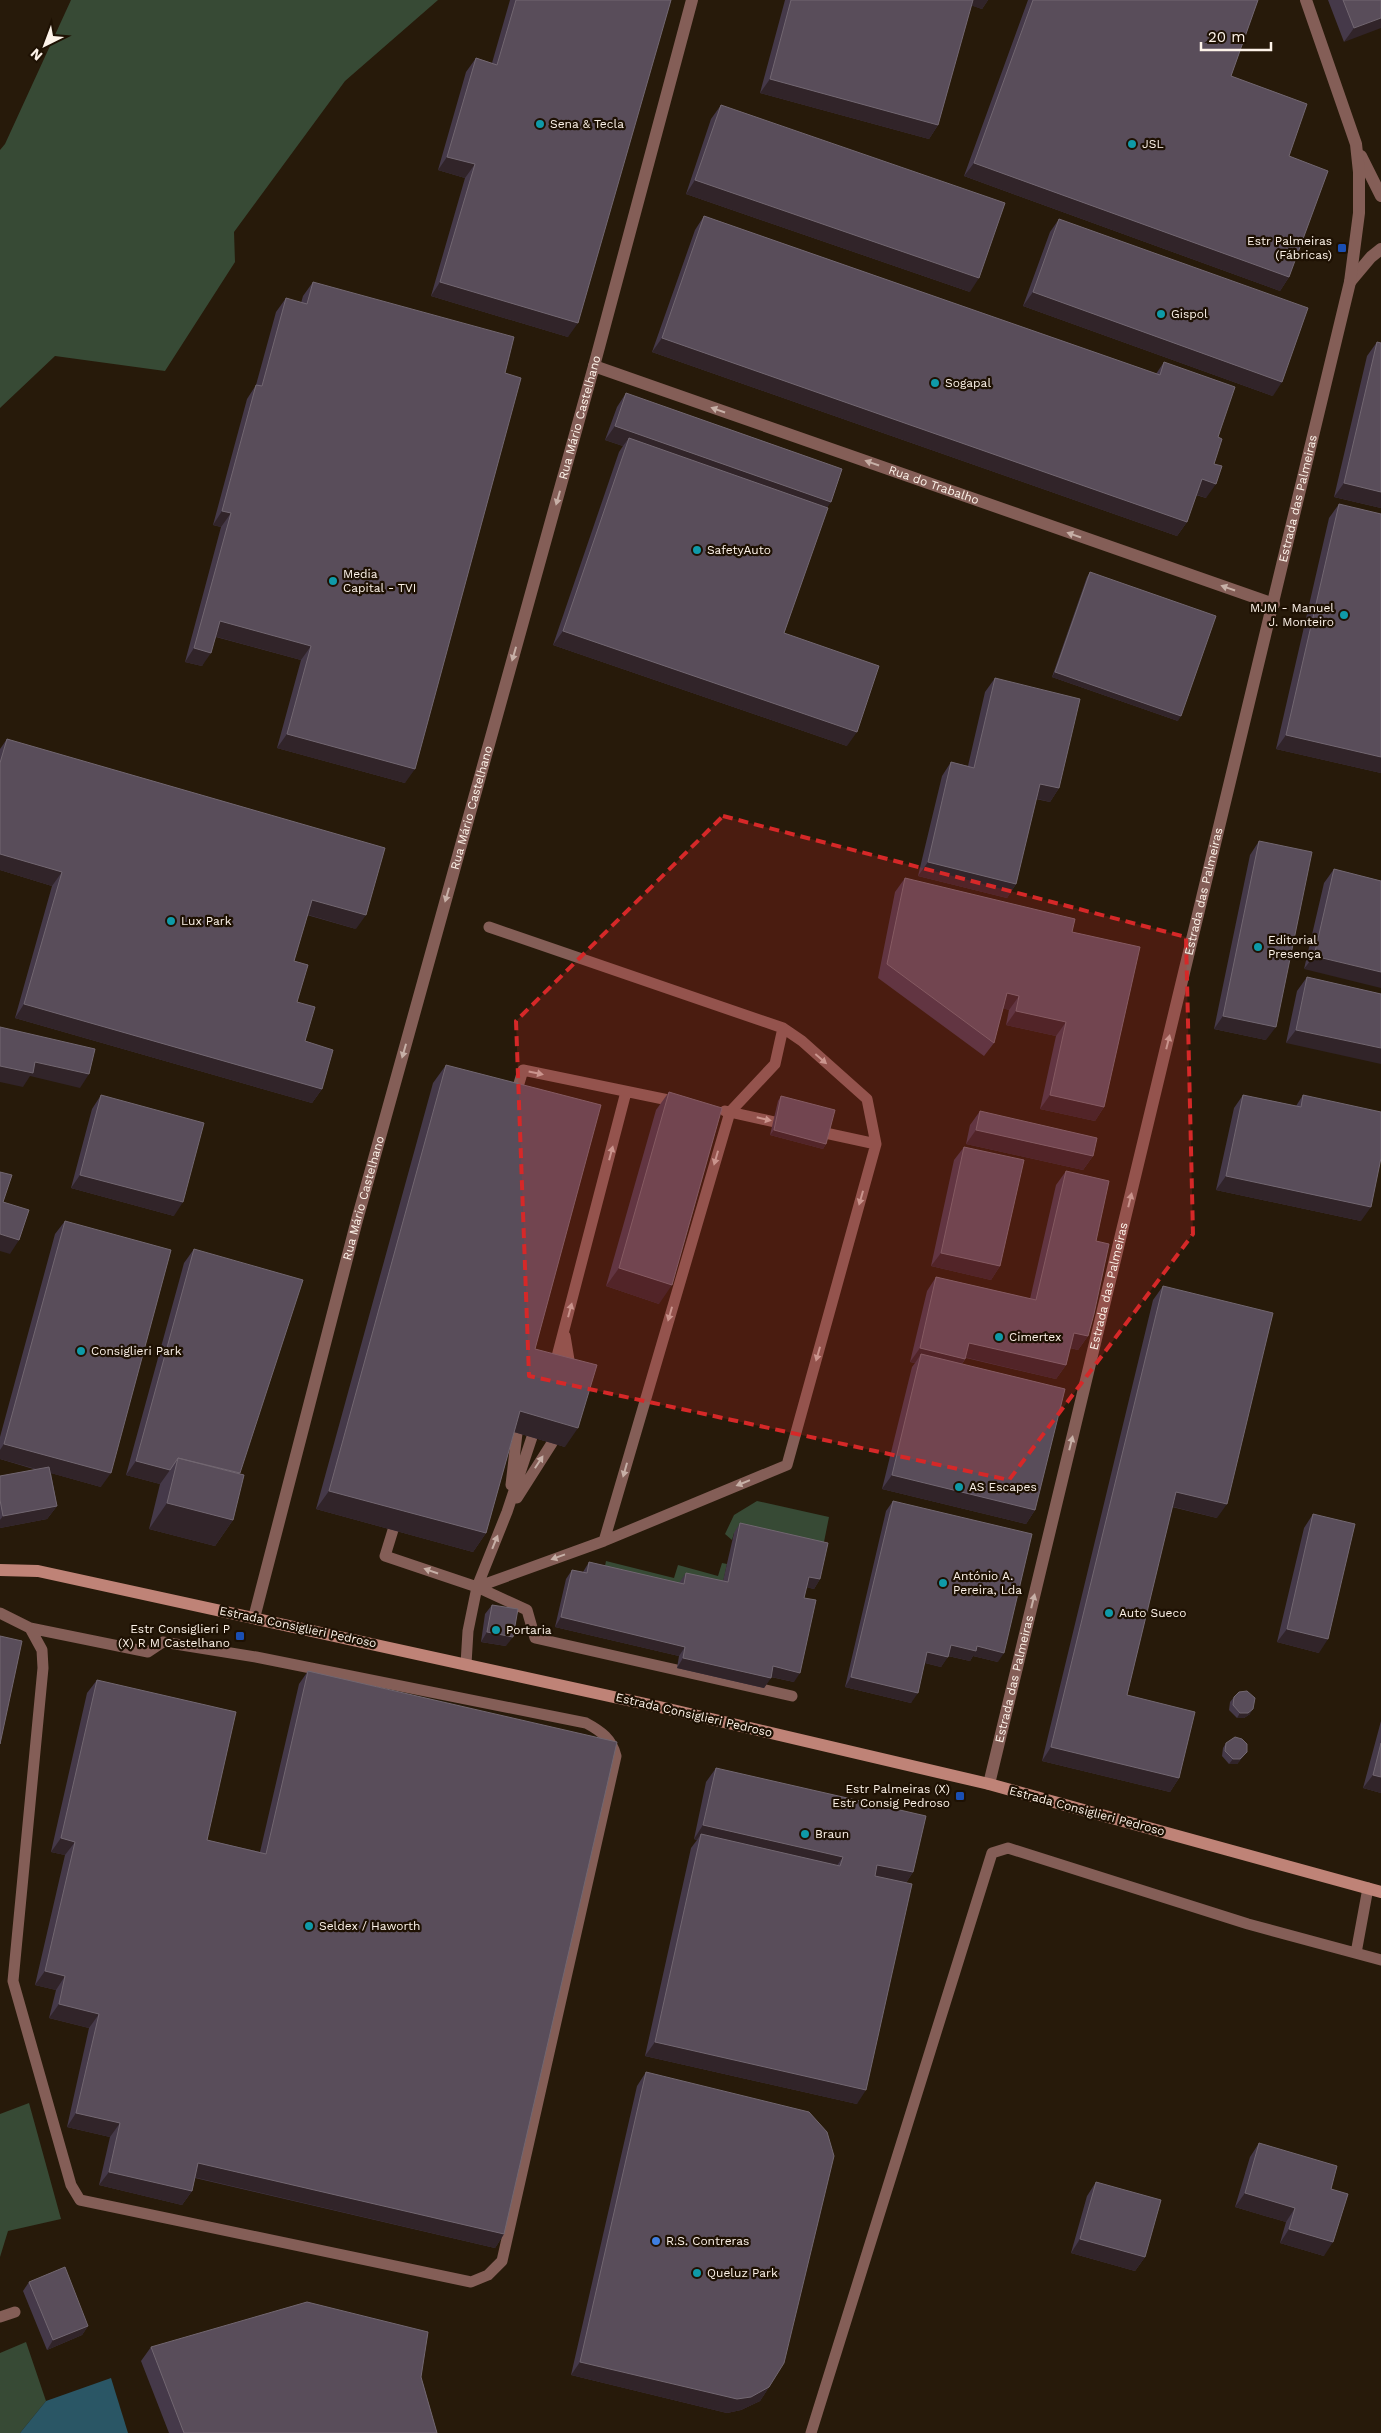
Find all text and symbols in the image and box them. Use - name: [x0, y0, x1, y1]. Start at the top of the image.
- north arrow: [20, 20, 70, 70]
- scale bar: [1201, 20, 1271, 52]
- text: 20 m: [1208, 28, 1246, 46]
- text: N: [27, 45, 46, 64]
- place label: Sena & Tecla: [550, 117, 624, 131]
- marker: Sena & Tecla: [534, 118, 546, 130]
- place label: JSL: [1142, 137, 1164, 151]
- marker: JSL: [1126, 138, 1138, 150]
- place label: Estr Palmeiras (Fábricas): [1247, 234, 1332, 262]
- marker: Estr Palmeiras (Fábricas): [1336, 242, 1348, 254]
- place label: Gispol: [1171, 307, 1208, 321]
- marker: Gispol: [1155, 308, 1167, 320]
- street label: Rua Mário Castelhano: [556, 354, 604, 481]
- place label: Sogapal: [945, 376, 991, 390]
- marker: Sogapal: [929, 377, 941, 389]
- one-way arrow: [710, 406, 725, 414]
- street label: Estrada das Palmeiras: [1276, 433, 1320, 564]
- one-way arrow: [864, 459, 879, 467]
- street label: Rua do Trabalho: [887, 463, 981, 507]
- one-way arrow: [554, 490, 562, 505]
- one-way arrow: [1067, 530, 1082, 538]
- place label: SafetyAuto: [707, 543, 771, 557]
- marker: SafetyAuto: [691, 544, 703, 556]
- place label: Media Capital - TVI: [343, 567, 416, 595]
- marker: Media Capital - TVI: [327, 575, 339, 587]
- one-way arrow: [1220, 584, 1235, 592]
- place label: MJM - Manuel J. Monteiro: [1250, 601, 1334, 629]
- marker: MJM - Manuel J. Monteiro: [1338, 609, 1350, 621]
- one-way arrow: [510, 647, 518, 662]
- street label: Rua Mário Castelhano: [448, 744, 495, 871]
- street label: Estrada das Palmeiras: [1181, 826, 1226, 957]
- one-way arrow: [443, 888, 451, 903]
- place label: Lux Park: [181, 914, 232, 928]
- marker: Lux Park: [165, 915, 177, 927]
- place label: Editorial Presença: [1268, 933, 1321, 961]
- marker: Editorial Presença: [1252, 941, 1264, 953]
- one-way arrow: [1164, 1034, 1172, 1049]
- one-way arrow: [399, 1044, 407, 1059]
- one-way arrow: [815, 1053, 827, 1065]
- one-way arrow: [528, 1069, 544, 1077]
- one-way arrow: [756, 1115, 771, 1123]
- street label: Rua Mário Castelhano: [340, 1134, 387, 1262]
- one-way arrow: [607, 1146, 615, 1161]
- one-way arrow: [712, 1151, 720, 1166]
- one-way arrow: [857, 1190, 865, 1205]
- one-way arrow: [1126, 1192, 1134, 1207]
- street label: Estrada das Palmeiras: [1087, 1221, 1131, 1351]
- one-way arrow: [566, 1303, 574, 1318]
- one-way arrow: [666, 1307, 674, 1322]
- place label: Cimertex: [1009, 1330, 1061, 1344]
- marker: Cimertex: [993, 1331, 1005, 1343]
- place label: Consiglieri Park: [91, 1344, 182, 1358]
- marker: Consiglieri Park: [75, 1345, 87, 1357]
- one-way arrow: [814, 1347, 822, 1362]
- one-way arrow: [1067, 1435, 1075, 1450]
- one-way arrow: [534, 1456, 544, 1469]
- one-way arrow: [620, 1463, 628, 1478]
- one-way arrow: [735, 1479, 750, 1487]
- place label: AS Escapes: [969, 1480, 1037, 1494]
- marker: AS Escapes: [953, 1481, 965, 1493]
- one-way arrow: [492, 1535, 500, 1549]
- one-way arrow: [550, 1553, 565, 1561]
- one-way arrow: [423, 1567, 438, 1574]
- place label: António A. Pereira, Lda: [953, 1569, 1022, 1597]
- marker: António A. Pereira, Lda: [937, 1577, 949, 1589]
- one-way arrow: [1029, 1593, 1037, 1608]
- street label: Estrada Consiglieri Pedroso: [218, 1603, 378, 1651]
- place label: Auto Sueco: [1119, 1606, 1186, 1620]
- marker: Auto Sueco: [1103, 1607, 1115, 1619]
- street label: Estrada das Palmeiras: [992, 1614, 1036, 1744]
- place label: Estr Consiglieri P (X) R M Castelhano: [118, 1622, 230, 1650]
- place label: Portaria: [506, 1623, 552, 1637]
- marker: Portaria: [490, 1624, 502, 1636]
- marker: Estr Consiglieri P (X) R M Castelhano: [234, 1630, 246, 1642]
- street label: Estrada Consiglieri Pedroso: [614, 1690, 774, 1740]
- place label: Estr Palmeiras (X) Estr Consig Pedroso: [832, 1782, 950, 1810]
- street label: Estrada Consiglieri Pedroso: [1008, 1783, 1166, 1839]
- marker: Estr Palmeiras (X) Estr Consig Pedroso: [954, 1790, 966, 1802]
- place label: Braun: [815, 1827, 849, 1841]
- marker: Braun: [799, 1828, 811, 1840]
- place label: Seldex / Haworth: [319, 1919, 421, 1933]
- marker: Seldex / Haworth: [303, 1920, 315, 1932]
- place label: R.S. Contreras: [666, 2234, 749, 2248]
- marker: R.S. Contreras: [650, 2235, 662, 2247]
- place label: Queluz Park: [707, 2266, 778, 2280]
- marker: Queluz Park: [691, 2267, 703, 2279]

